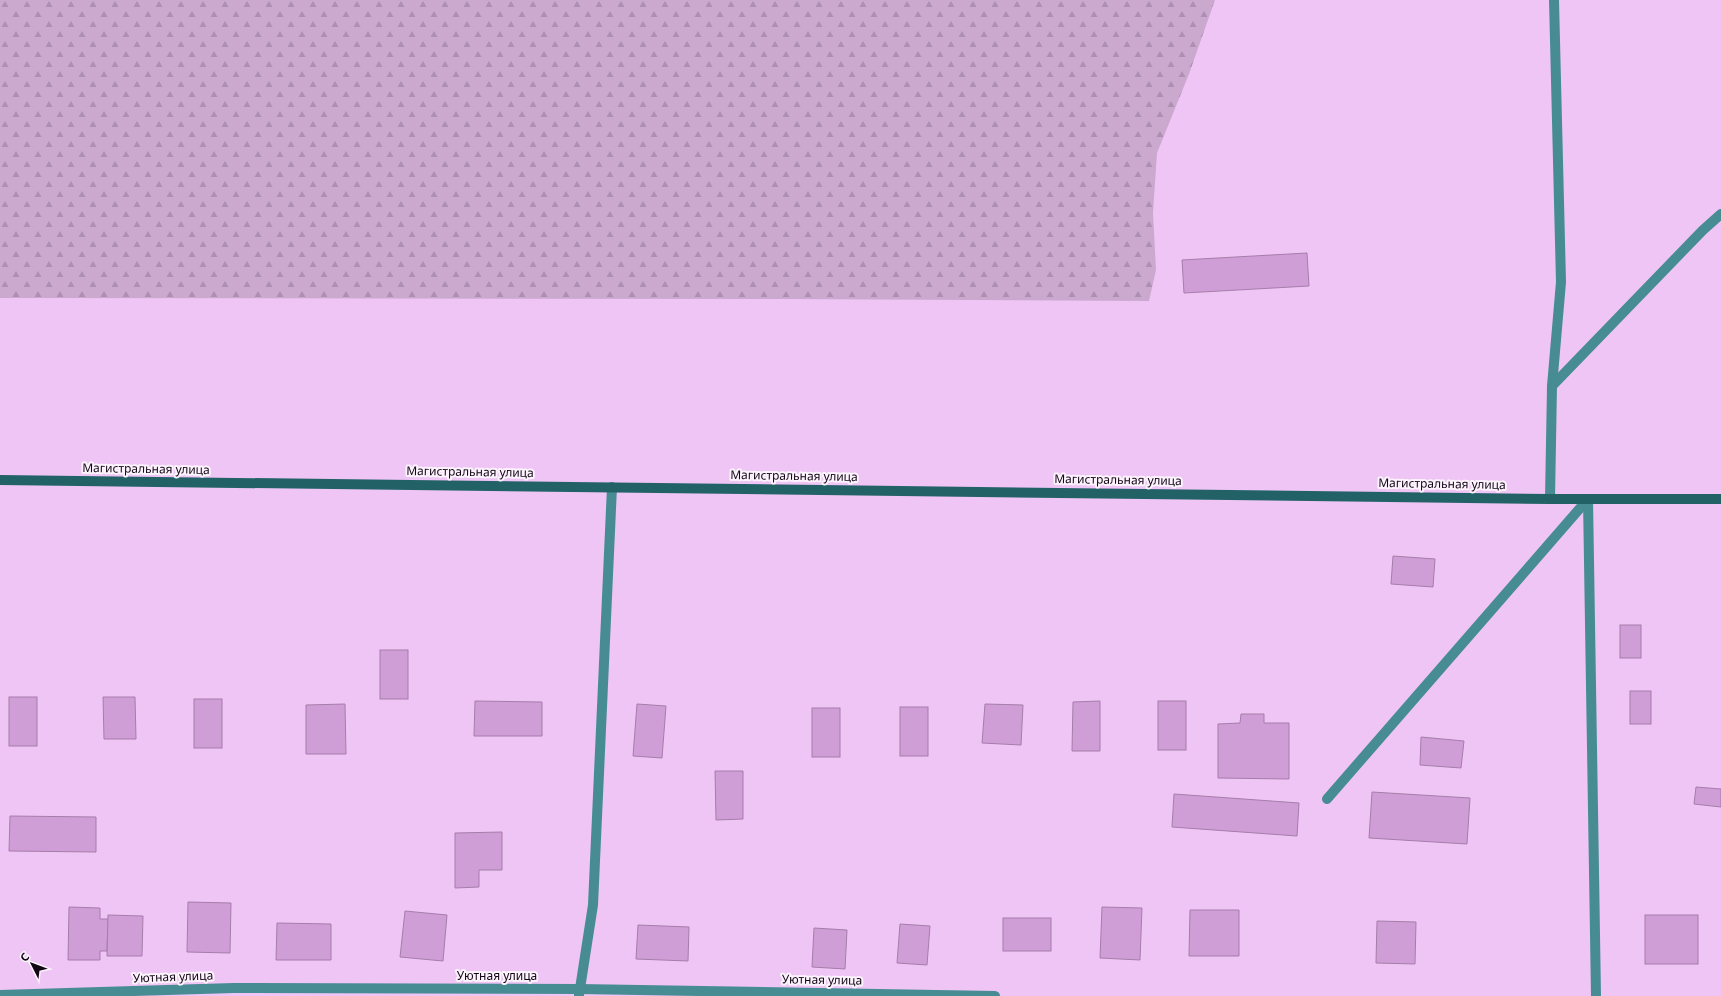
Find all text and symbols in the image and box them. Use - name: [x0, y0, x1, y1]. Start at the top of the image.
- street label: Магистральная улица: [82, 459, 210, 478]
- street label: Магистральная улица: [406, 462, 534, 481]
- street label: Магистральная улица: [730, 466, 858, 485]
- street label: Магистральная улица: [1054, 470, 1182, 489]
- street label: Магистральная улица: [1378, 474, 1506, 493]
- north arrow: [12, 944, 52, 984]
- text: С: [16, 949, 32, 965]
- street label: Уютная улица: [132, 967, 213, 986]
- street label: Уютная улица: [457, 967, 537, 984]
- street label: Уютная улица: [782, 970, 862, 989]

